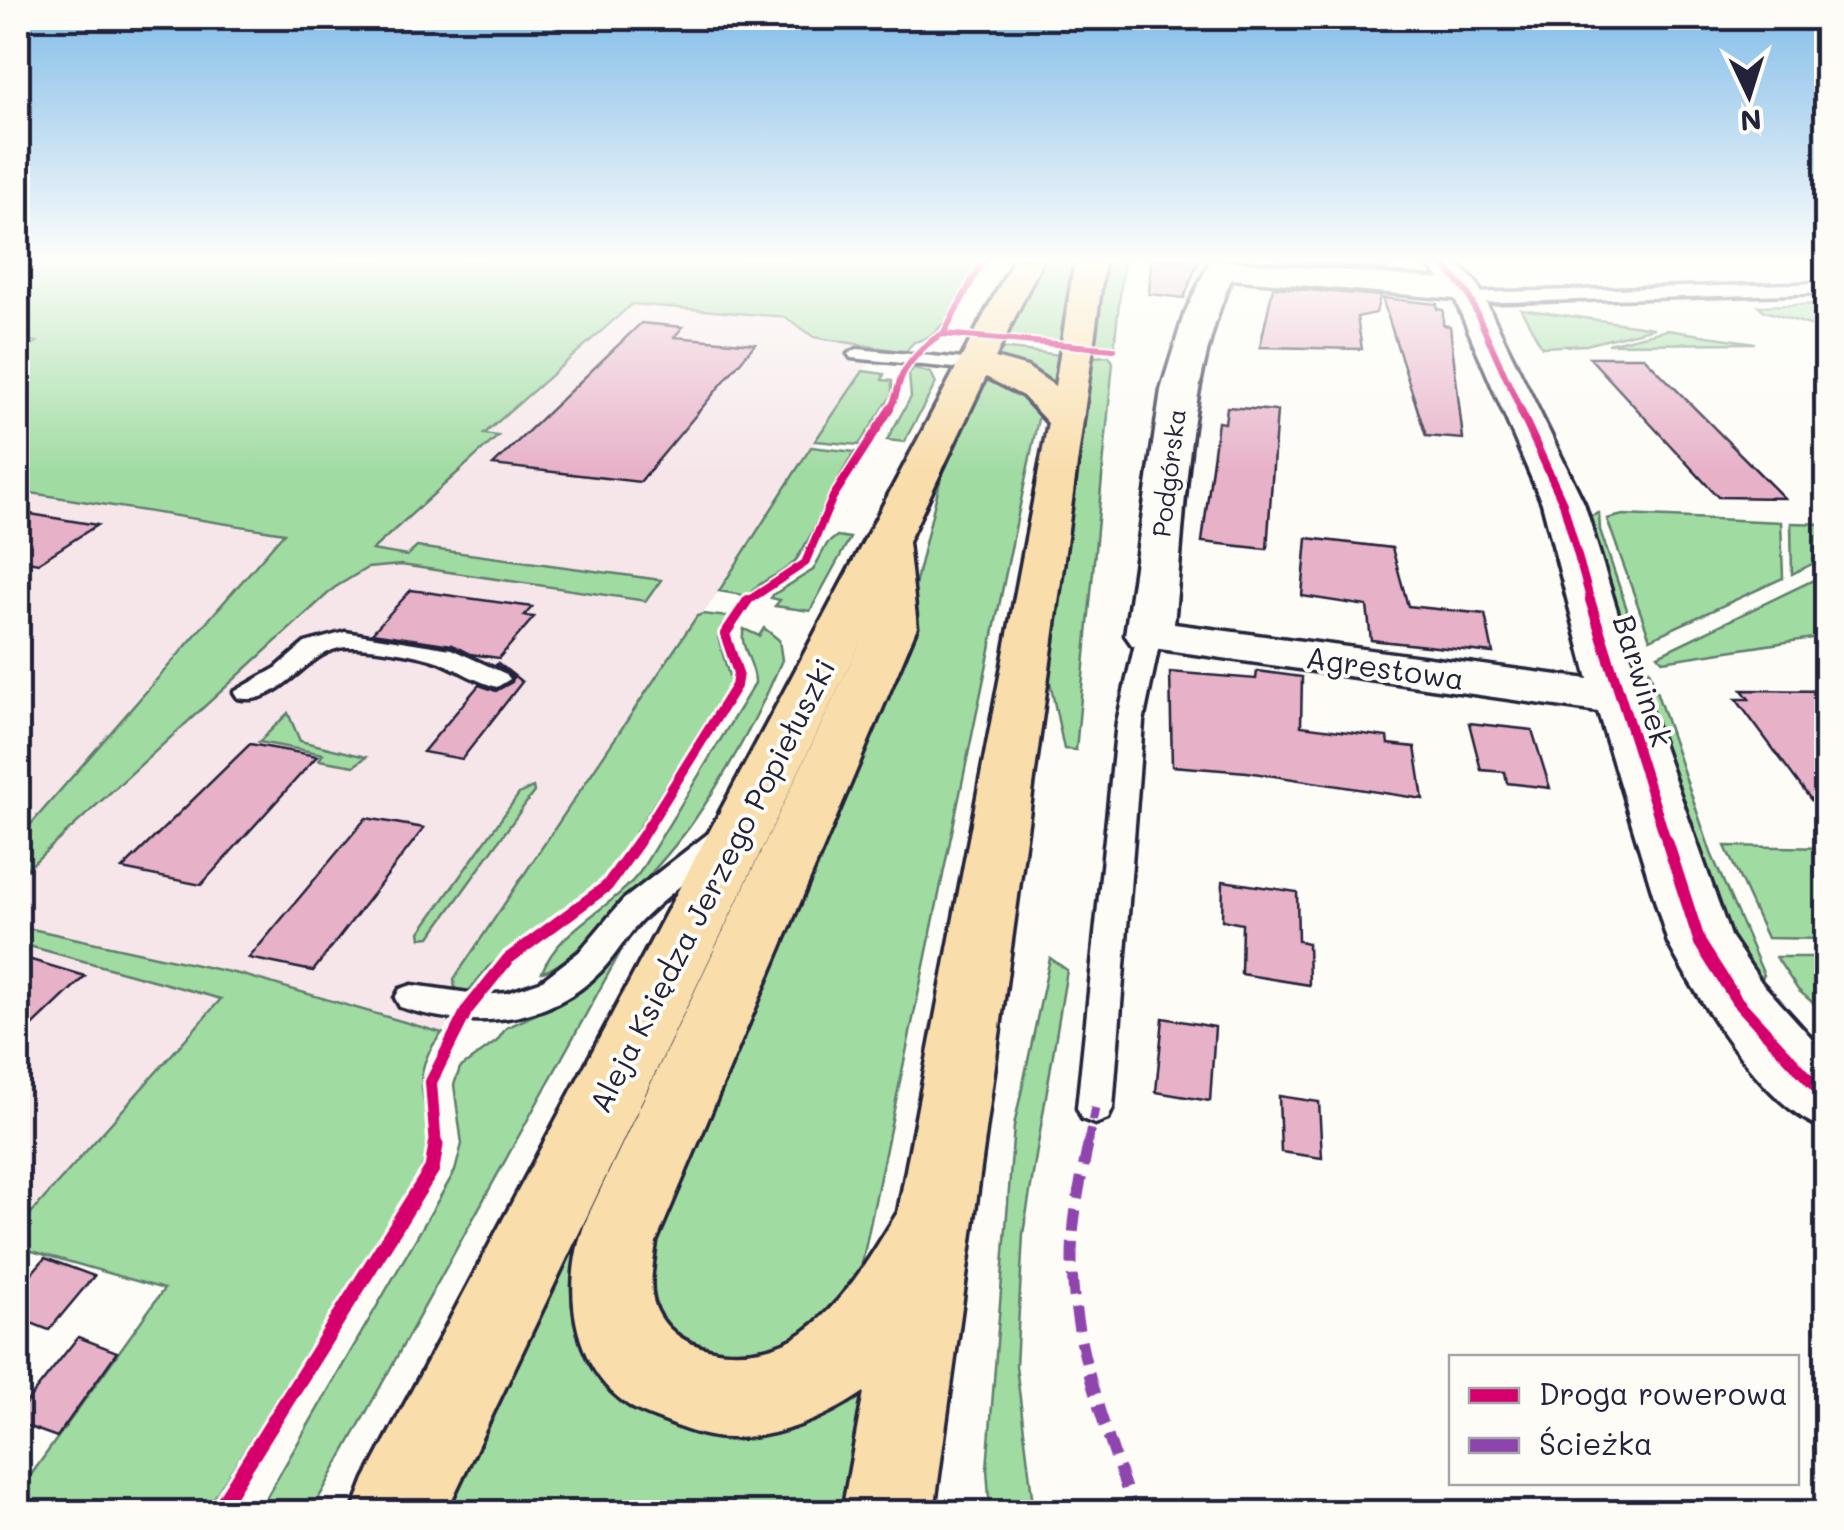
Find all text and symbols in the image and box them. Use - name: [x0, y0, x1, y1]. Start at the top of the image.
- north arrow: [1699, 45, 1799, 145]
- text: N: [1739, 102, 1763, 140]
- street label: Podgórska: [1144, 407, 1192, 539]
- street label: Barwinek: [1605, 610, 1683, 751]
- street label: Agrestowa: [1304, 636, 1467, 698]
- street label: Aleja Księdza Jerzego Popiełuszki: [579, 651, 844, 1119]
- legend: [1449, 1355, 1799, 1485]
- text: Droga rowerowa: [1539, 1373, 1788, 1413]
- text: Ścieżka: [1539, 1423, 1653, 1463]

